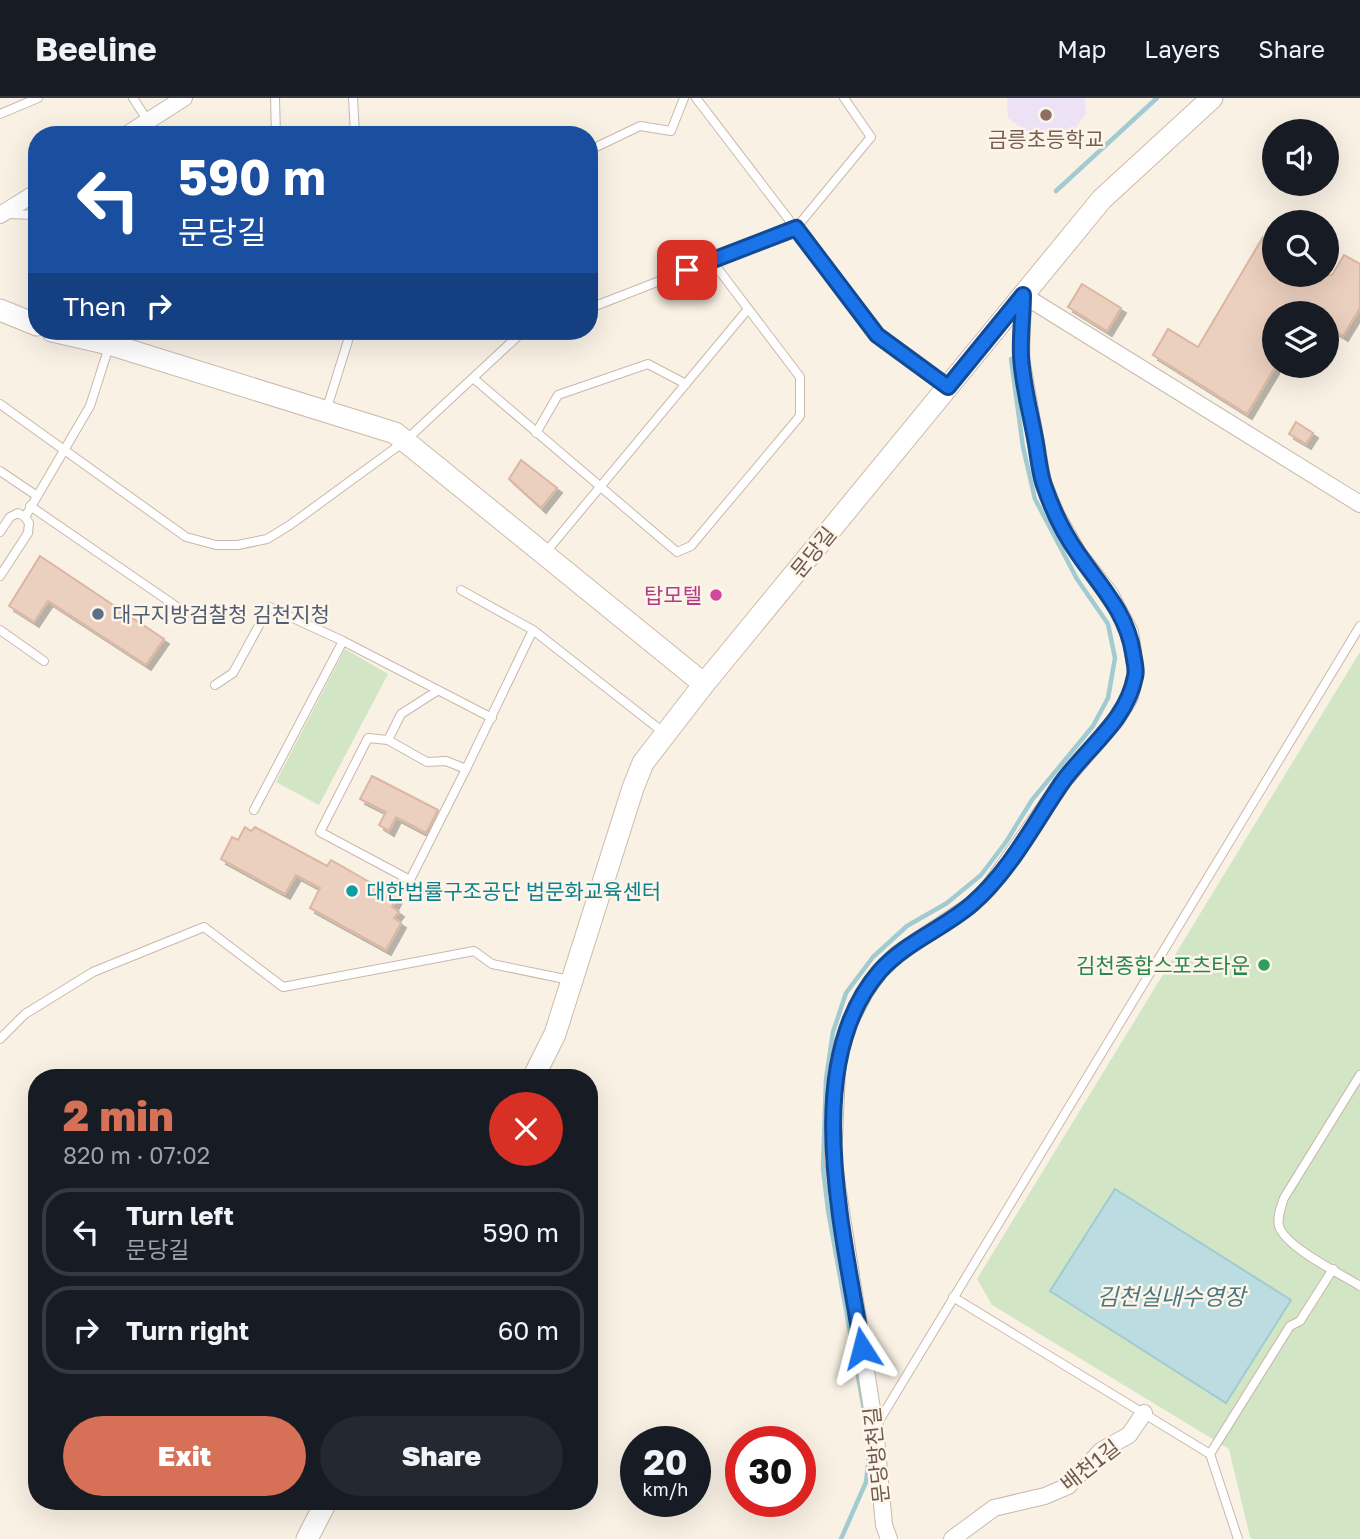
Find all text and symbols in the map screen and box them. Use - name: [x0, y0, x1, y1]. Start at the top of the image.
- text: Beeline: [35, 29, 157, 68]
- text: Map: [1057, 34, 1106, 63]
- text: Layers: [1144, 34, 1220, 63]
- text: Share: [1258, 34, 1325, 63]
- marker: 금릉초등학교: [1038, 107, 1054, 123]
- map controls: [1262, 119, 1339, 378]
- button: sound: [1262, 119, 1339, 196]
- place label: 금릉초등학교: [988, 126, 1104, 152]
- text: 590 m: [178, 147, 326, 206]
- icon: left: [63, 154, 154, 245]
- button: search: [1262, 210, 1339, 287]
- text: 문당길: [178, 213, 266, 251]
- pin: [657, 240, 717, 300]
- icon: arrive: [668, 251, 706, 289]
- icon: right: [140, 287, 178, 325]
- text: Then: [63, 291, 126, 322]
- button: layers: [1262, 301, 1339, 378]
- street label: 문당길: [785, 521, 841, 583]
- place label: 탑모텔: [644, 582, 702, 608]
- marker: 탑모텔: [708, 587, 724, 603]
- place label: 대구지방검찰청 김천지청: [112, 601, 330, 627]
- marker: 대구지방검찰청 김천지청: [90, 606, 106, 622]
- place label: 대한법률구조공단 법문화교육센터: [366, 878, 661, 904]
- marker: 대한법률구조공단 법문화교육센터: [344, 883, 360, 899]
- place label: 김천종합스포츠타운: [1076, 952, 1250, 978]
- marker: 김천종합스포츠타운: [1256, 957, 1272, 973]
- text: 2 min: [63, 1090, 174, 1140]
- button: close: [489, 1092, 563, 1166]
- text: 820 m · 07:02: [63, 1141, 210, 1169]
- text: Turn left: [126, 1200, 234, 1231]
- icon: left: [67, 1213, 105, 1251]
- text: 590 m: [483, 1217, 559, 1248]
- text: 문당길: [126, 1235, 189, 1263]
- water label: 김천실내수영장: [1097, 1282, 1248, 1310]
- icon: right: [67, 1311, 105, 1349]
- position arrow: [825, 1311, 899, 1385]
- text: Turn right: [126, 1315, 249, 1346]
- text: 60 m: [498, 1315, 559, 1346]
- street label: 문당방천길: [858, 1406, 894, 1504]
- button: Exit: [63, 1416, 306, 1496]
- button: Share: [320, 1416, 563, 1496]
- speed limit sign: 30: [725, 1426, 816, 1517]
- street label: 배천1길: [1055, 1434, 1125, 1496]
- text: 20: [643, 1441, 688, 1483]
- text: km/h: [643, 1478, 688, 1500]

